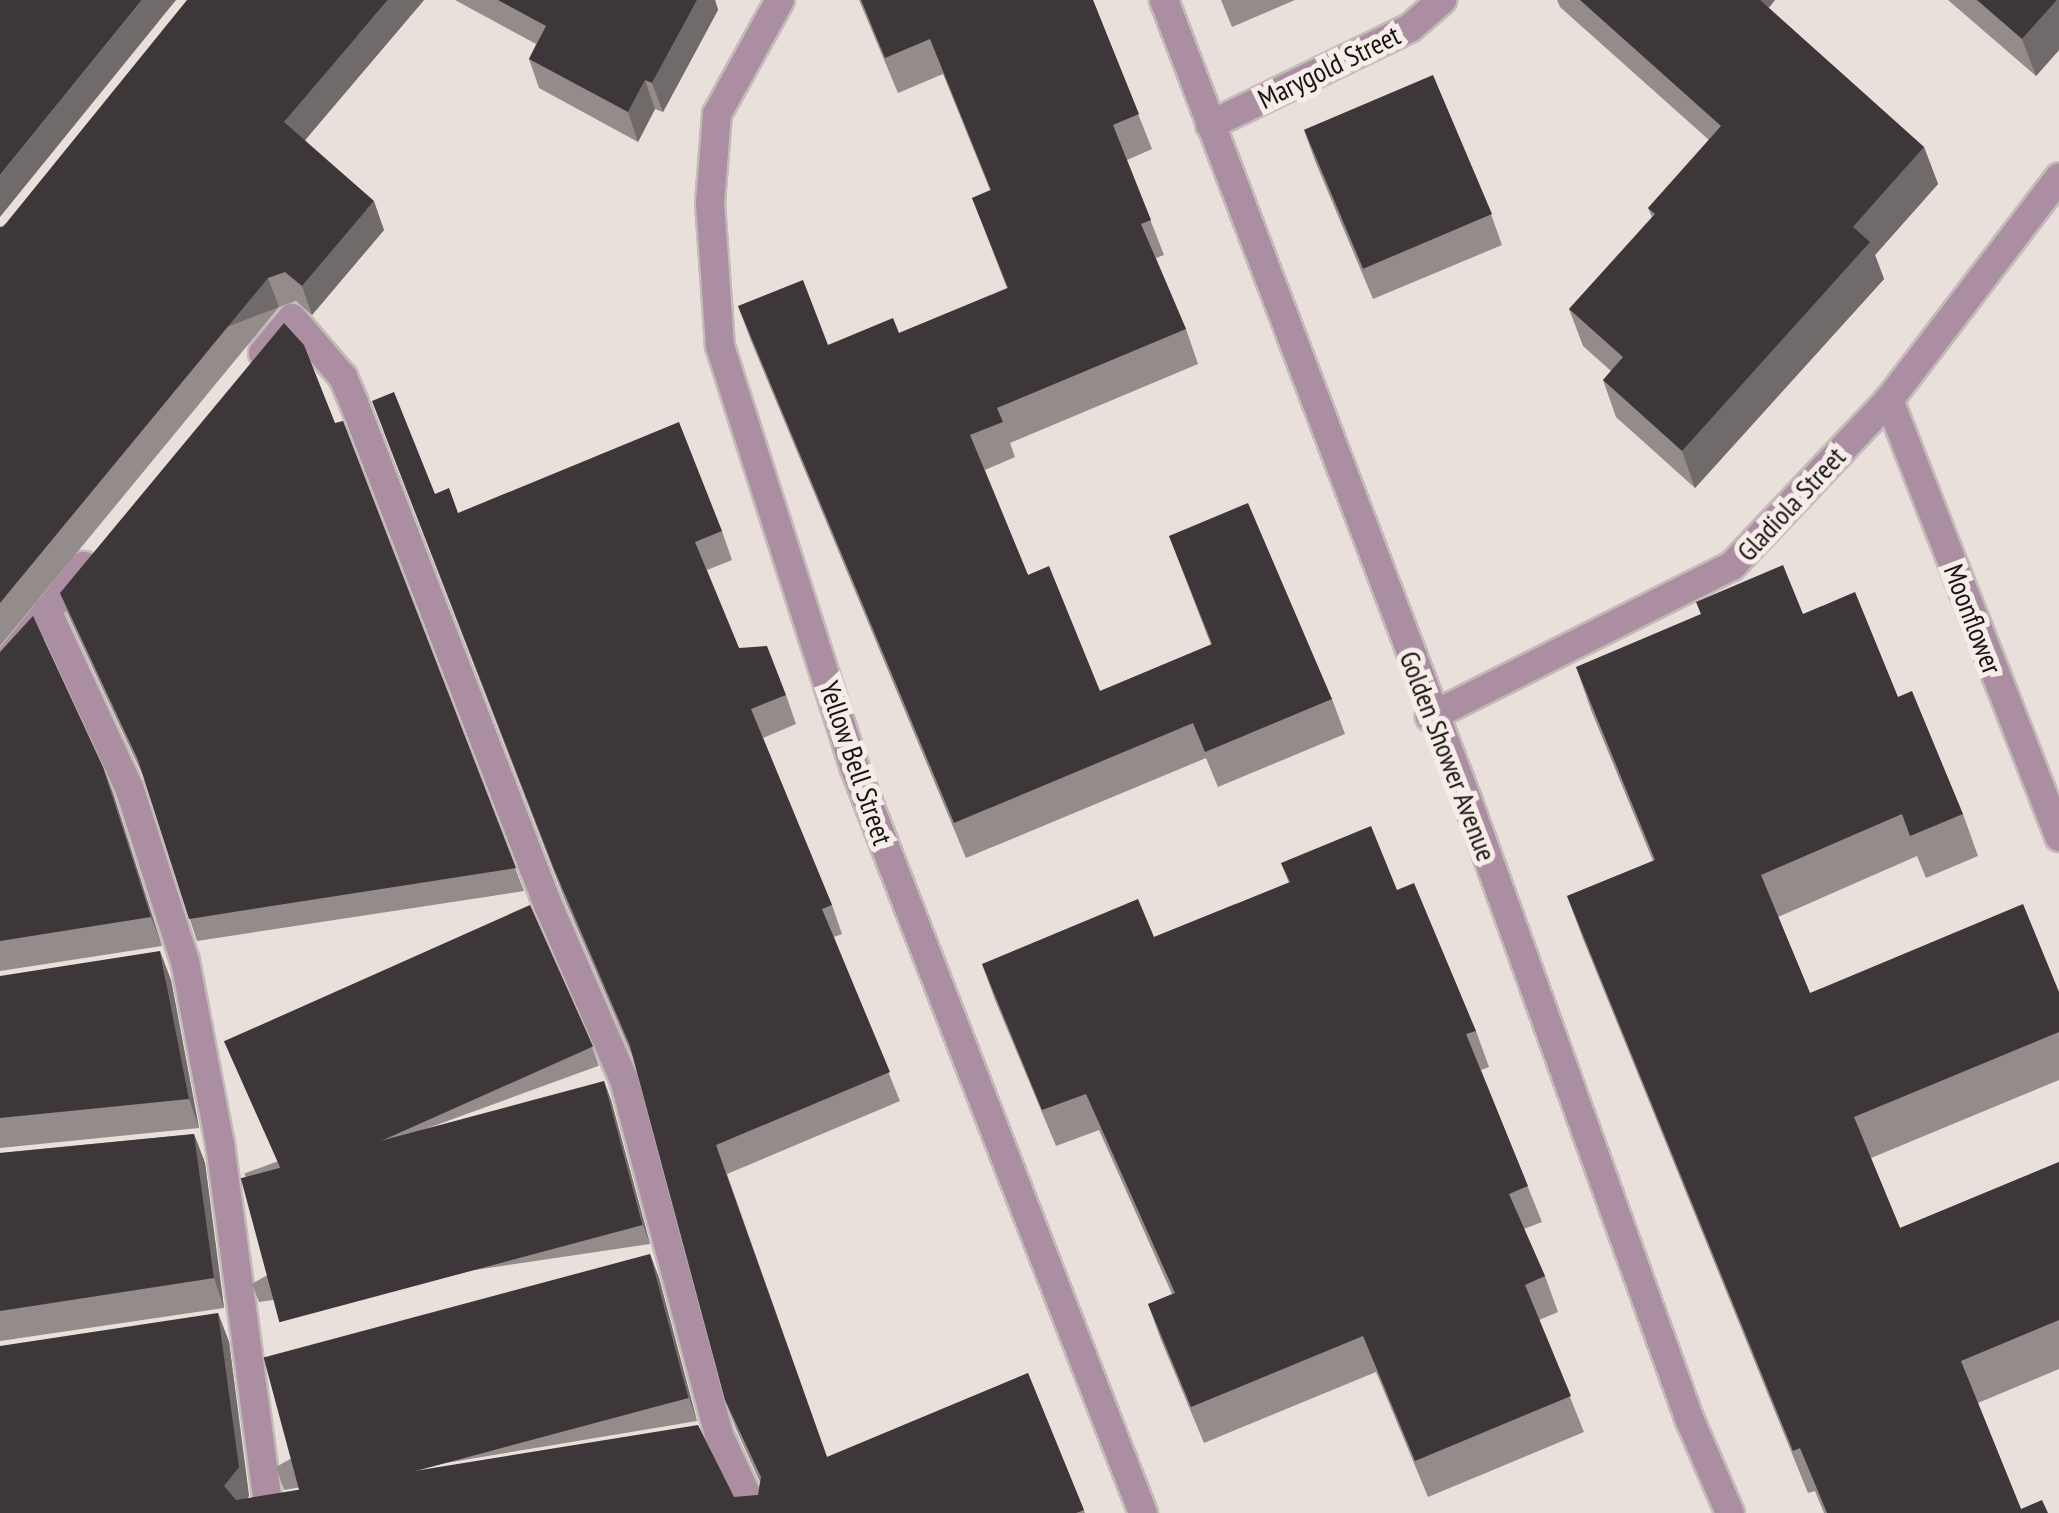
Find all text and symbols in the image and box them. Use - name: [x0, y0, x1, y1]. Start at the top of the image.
- street label: Marygold Street: [1252, 18, 1406, 116]
- street label: Gladiola Street: [1730, 440, 1852, 568]
- street label: Moonflower: [1937, 559, 2009, 679]
- street label: Golden Shower Avenue: [1392, 646, 1504, 866]
- street label: Yellow Bell Street: [812, 677, 900, 849]

